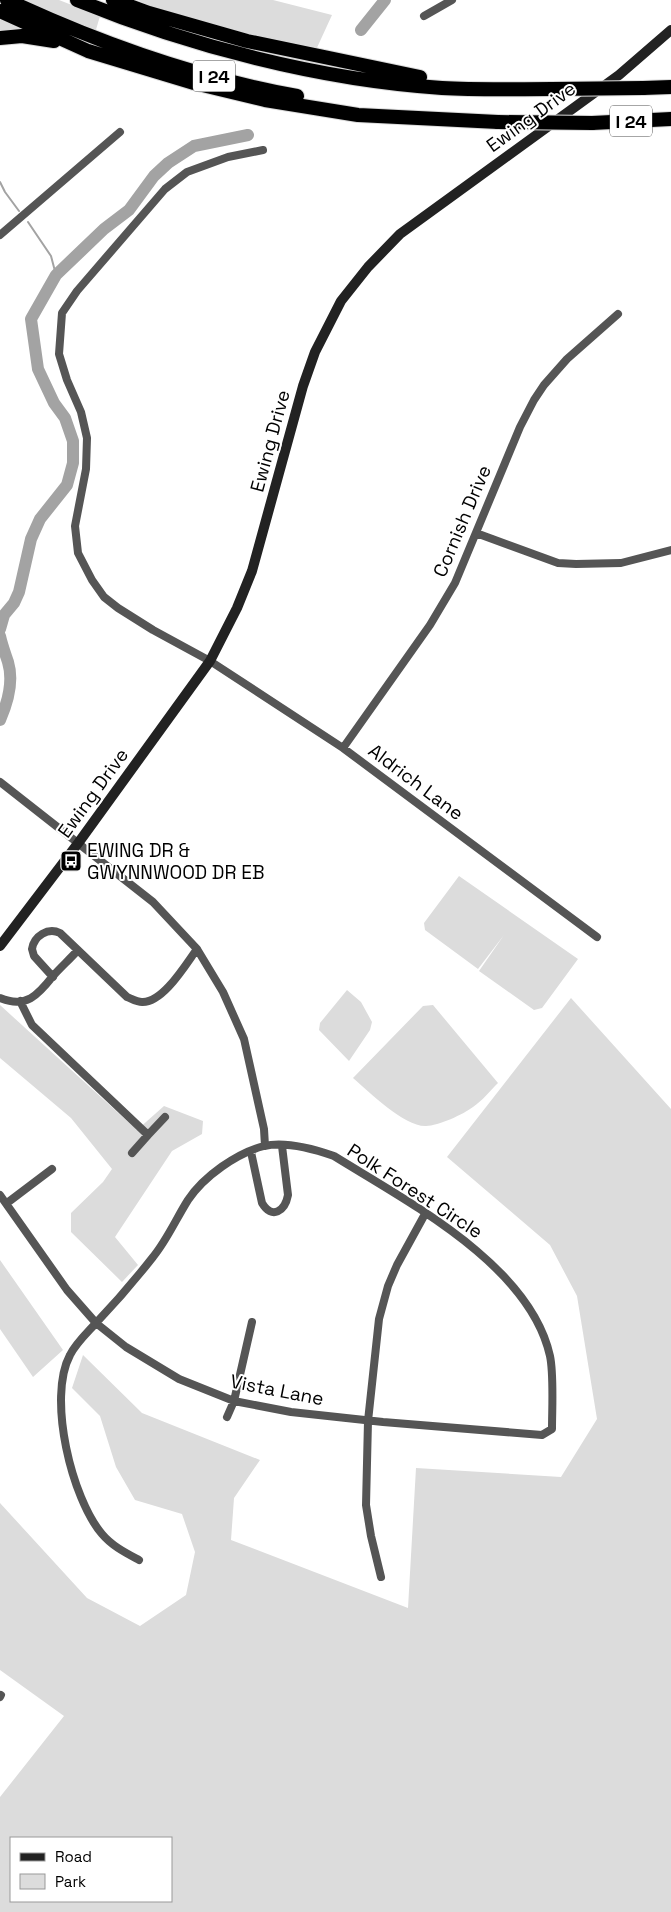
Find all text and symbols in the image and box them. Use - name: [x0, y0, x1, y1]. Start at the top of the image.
- road number: I 24: [193, 60, 235, 92]
- street label: Ewing Drive: [481, 76, 581, 158]
- road number: I 24: [610, 105, 652, 136]
- street label: Ewing Drive: [244, 387, 296, 495]
- street label: Cornish Drive: [427, 461, 497, 581]
- street label: Aldrich Lane: [363, 738, 469, 826]
- street label: Ewing Drive: [52, 743, 134, 843]
- place label: EWING DR & GWYNNWOOD DR EB: [87, 838, 265, 885]
- bus stop icon: EWING DR & GWYNNWOOD DR EB: [59, 849, 83, 873]
- street label: Polk Forest Circle: [342, 1138, 488, 1244]
- street label: Vista Lane: [228, 1369, 326, 1411]
- legend: [10, 1837, 172, 1902]
- text: Road: [55, 1847, 92, 1866]
- text: Park: [55, 1872, 86, 1891]

